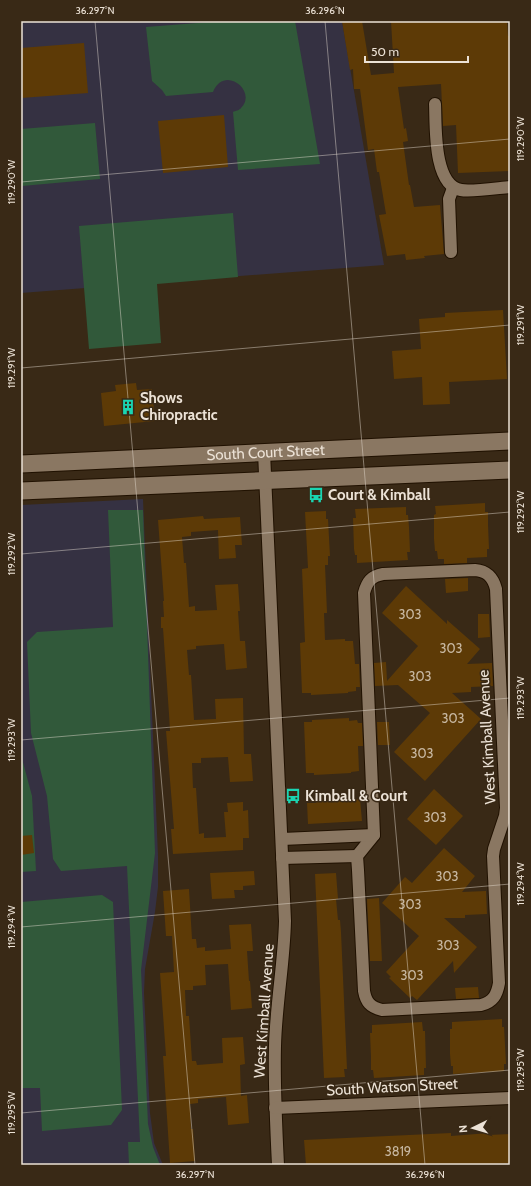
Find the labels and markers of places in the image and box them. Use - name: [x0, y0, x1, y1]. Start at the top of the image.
- place label: Shows Chiropractic: [140, 389, 218, 424]
- building icon: Shows Chiropractic: [119, 398, 137, 416]
- bus stop icon: Court & Kimball: [307, 486, 325, 504]
- place label: Court & Kimball: [328, 486, 431, 504]
- bus stop icon: Kimball & Court: [284, 787, 302, 805]
- place label: Kimball & Court: [305, 787, 407, 805]

